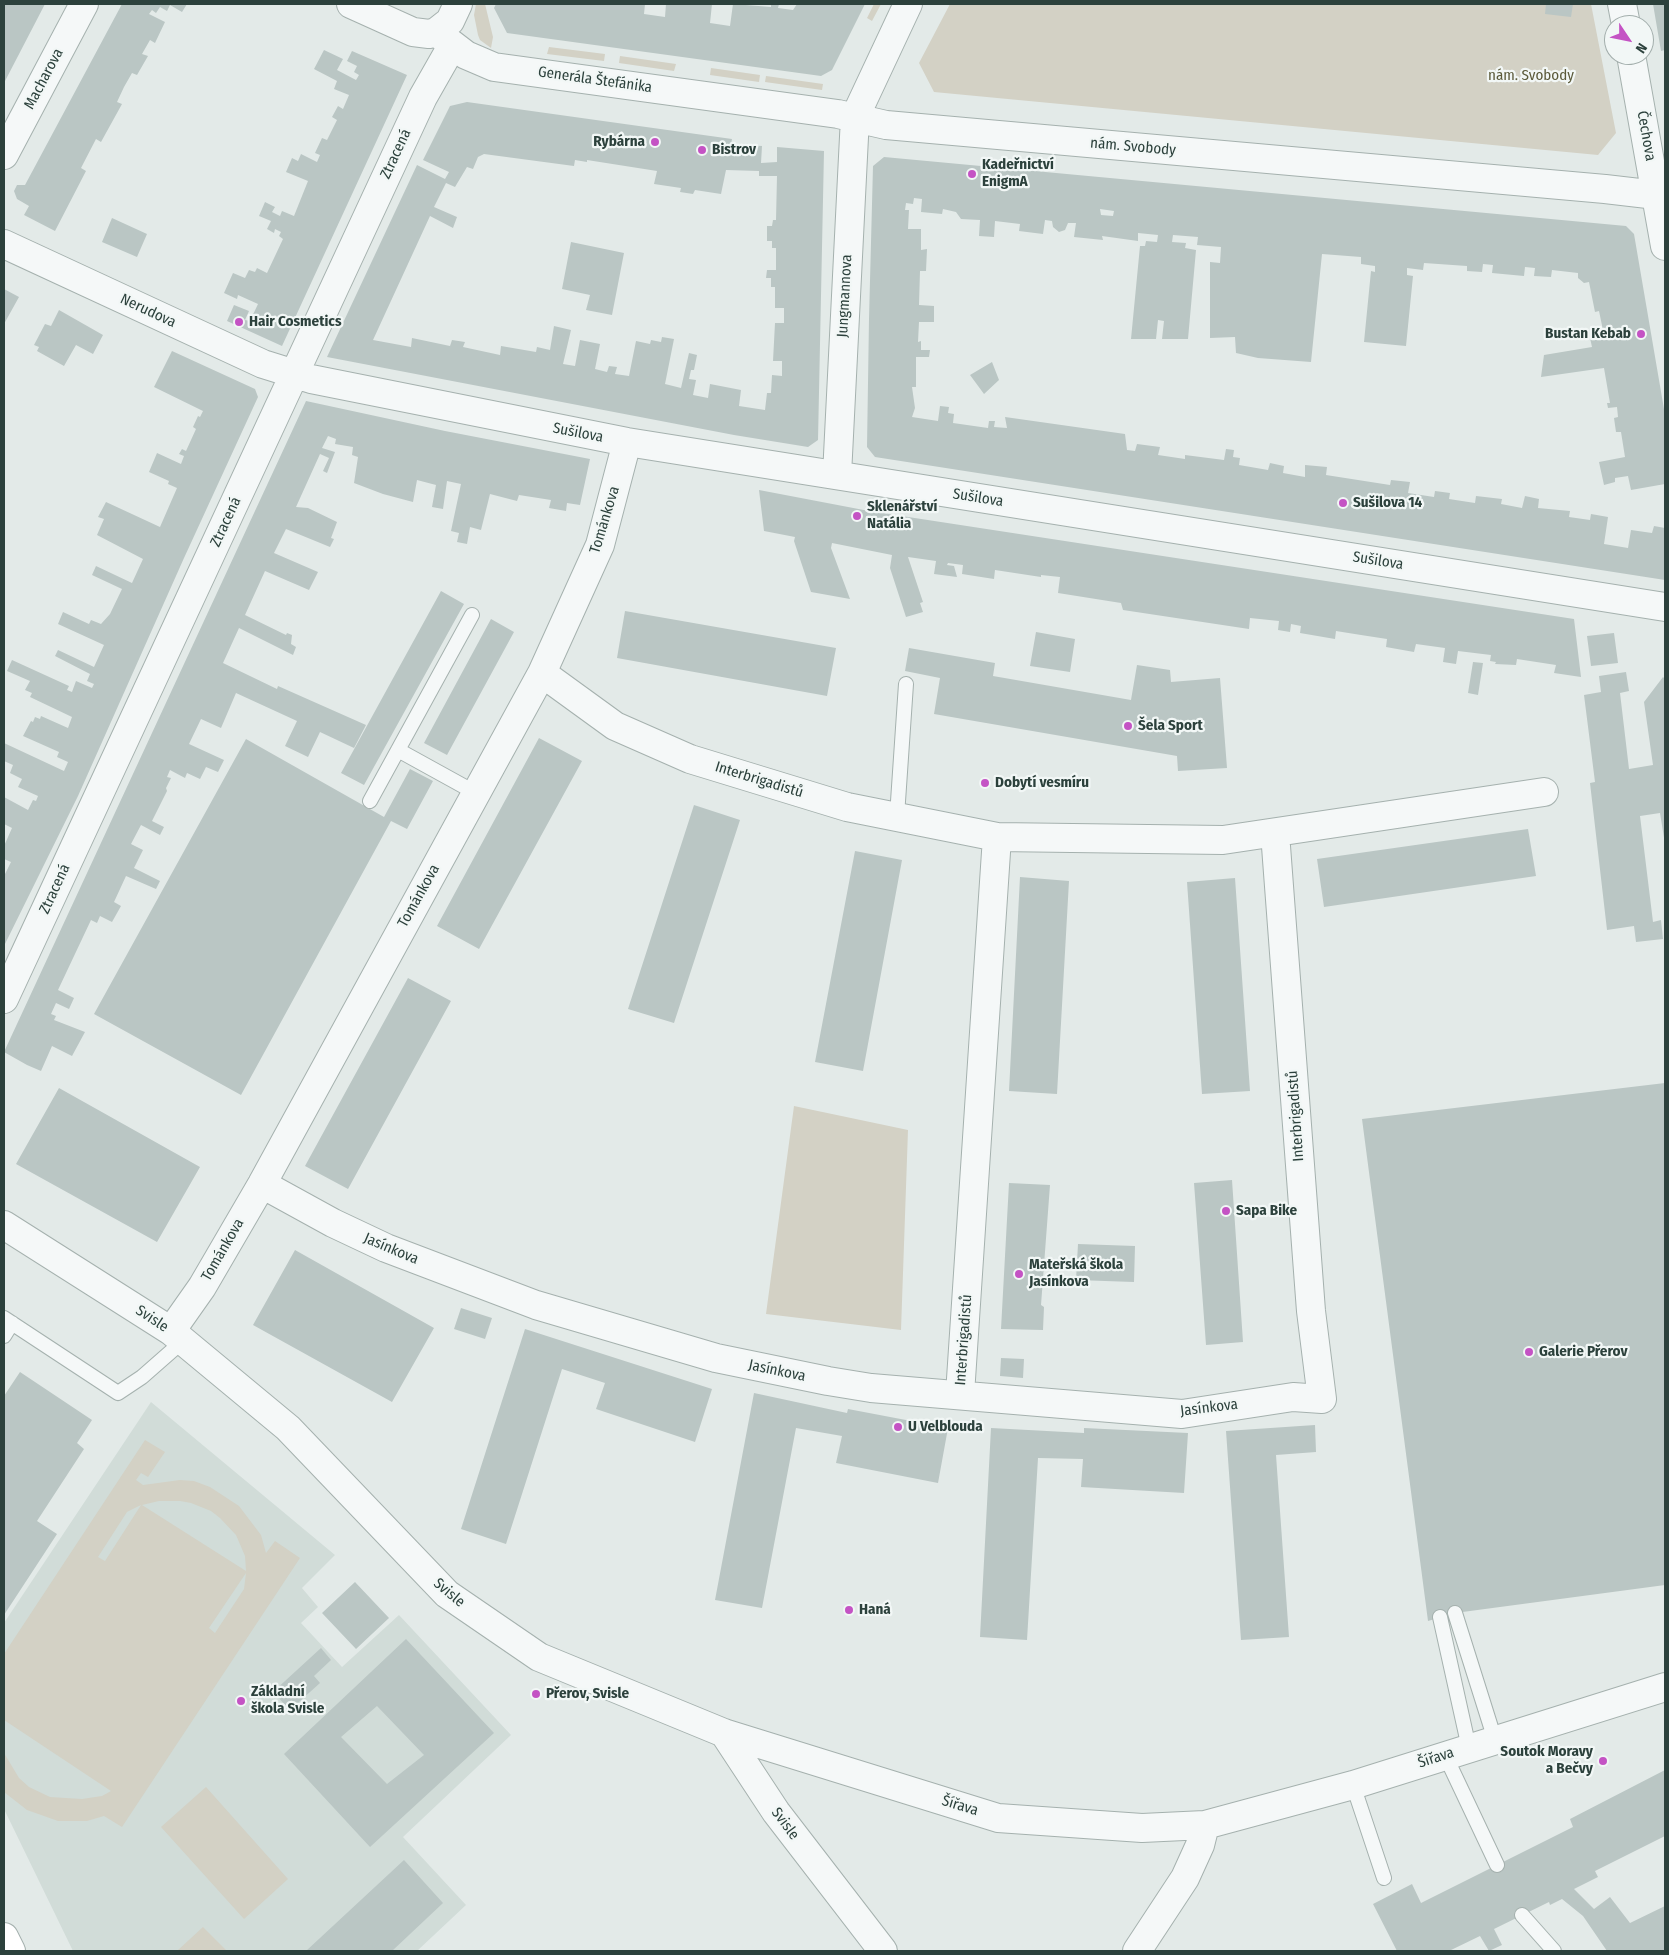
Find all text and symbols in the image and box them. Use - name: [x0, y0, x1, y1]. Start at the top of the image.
- north arrow: [1604, 15, 1654, 65]
- text: N: [1632, 40, 1650, 56]
- street label: Macharova: [21, 46, 67, 112]
- street label: Generála Štefánika: [537, 63, 653, 97]
- park label: nám. Svobody: [1488, 67, 1574, 85]
- street label: Čechova: [1633, 109, 1659, 163]
- street label: Ztracená: [377, 126, 415, 182]
- place label: Rybárna: [593, 133, 645, 151]
- street label: nám. Svobody: [1089, 134, 1177, 160]
- marker: Rybárna: [649, 136, 661, 148]
- place label: Bistrov: [712, 141, 756, 159]
- marker: Bistrov: [696, 144, 708, 156]
- place label: Kadeřnictví EnigmA: [982, 156, 1054, 191]
- marker: Kadeřnictví EnigmA: [966, 168, 978, 180]
- street label: Jungmannova: [834, 254, 856, 338]
- street label: Nerudova: [117, 290, 179, 332]
- place label: Hair Cosmetics: [249, 313, 341, 331]
- marker: Hair Cosmetics: [233, 316, 245, 328]
- place label: Bustan Kebab: [1545, 325, 1631, 343]
- marker: Bustan Kebab: [1635, 328, 1647, 340]
- street label: Sušilova: [551, 419, 605, 447]
- street label: Tománkova: [586, 484, 624, 556]
- street label: Sušilova: [951, 485, 1005, 511]
- street label: Ztracená: [207, 494, 245, 550]
- place label: Sušilova 14: [1353, 494, 1422, 512]
- marker: Sušilova 14: [1337, 497, 1349, 509]
- place label: Sklenářství Natália: [867, 498, 937, 533]
- marker: Sklenářství Natália: [851, 510, 863, 522]
- street label: Sušilova: [1351, 548, 1405, 574]
- place label: Šela Sport: [1138, 717, 1203, 735]
- marker: Šela Sport: [1122, 720, 1134, 732]
- street label: Interbrigadistů: [713, 758, 805, 802]
- place label: Dobytí vesmíru: [995, 774, 1089, 792]
- marker: Dobytí vesmíru: [979, 777, 991, 789]
- street label: Ztracená: [36, 861, 74, 917]
- street label: Tománkova: [394, 861, 444, 931]
- street label: Interbrigadistů: [1284, 1070, 1308, 1162]
- place label: Sapa Bike: [1236, 1202, 1297, 1220]
- marker: Sapa Bike: [1220, 1205, 1232, 1217]
- street label: Tománkova: [198, 1215, 248, 1285]
- street label: Jasínkova: [361, 1229, 421, 1269]
- place label: Mateřská škola Jasínkova: [1029, 1256, 1123, 1291]
- marker: Mateřská škola Jasínkova: [1013, 1268, 1025, 1280]
- street label: Interbrigadistů: [952, 1294, 976, 1386]
- street label: Svisle: [132, 1302, 172, 1336]
- place label: Galerie Přerov: [1539, 1343, 1627, 1361]
- marker: Galerie Přerov: [1523, 1346, 1535, 1358]
- street label: Jasínkova: [747, 1356, 807, 1386]
- street label: Jasínkova: [1179, 1396, 1239, 1420]
- place label: U Velblouda: [908, 1418, 983, 1436]
- marker: U Velblouda: [892, 1421, 904, 1433]
- street label: Svisle: [430, 1575, 468, 1611]
- place label: Haná: [859, 1601, 891, 1619]
- marker: Haná: [843, 1604, 855, 1616]
- place label: Základní škola Svisle: [251, 1683, 324, 1718]
- place label: Přerov, Svisle: [546, 1685, 629, 1703]
- marker: Přerov, Svisle: [530, 1688, 542, 1700]
- marker: Základní škola Svisle: [235, 1695, 247, 1707]
- place label: Soutok Moravy a Bečvy: [1500, 1743, 1593, 1778]
- street label: Šířava: [1416, 1744, 1456, 1772]
- marker: Soutok Moravy a Bečvy: [1597, 1755, 1609, 1767]
- street label: Šířava: [940, 1792, 980, 1820]
- street label: Svisle: [767, 1804, 803, 1844]

